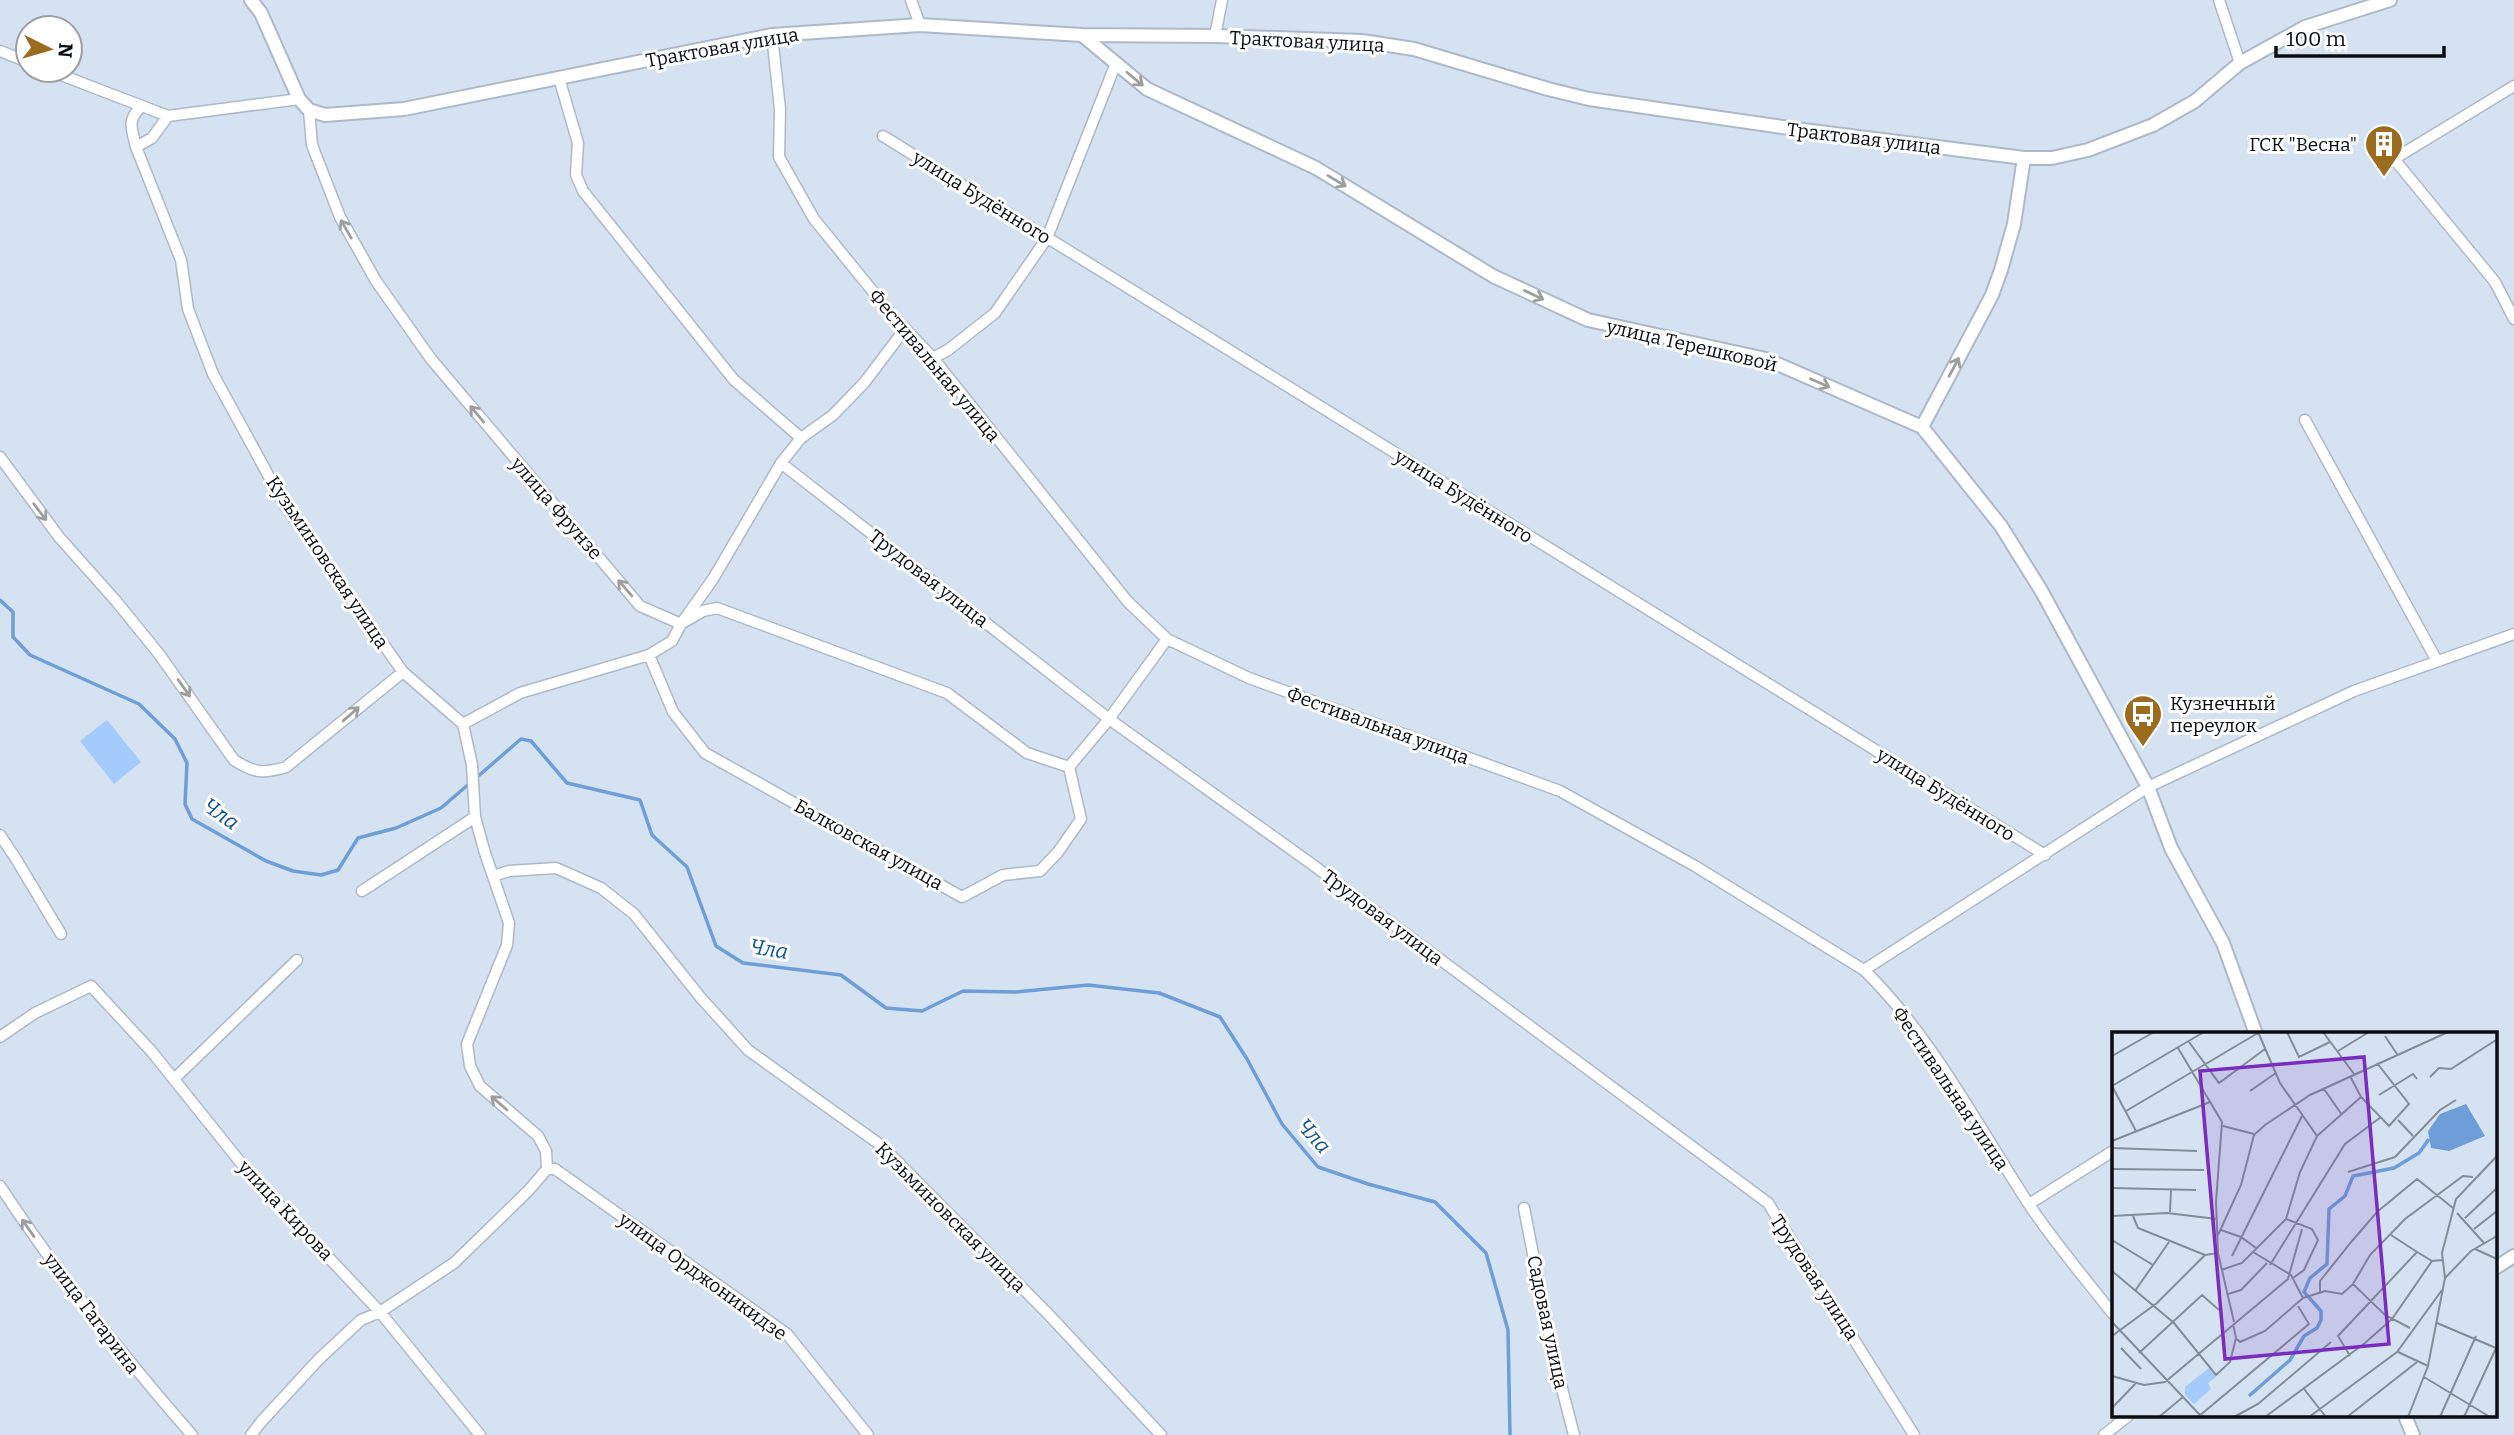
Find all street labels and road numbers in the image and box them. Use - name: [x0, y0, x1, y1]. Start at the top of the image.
- street label: Трактовая улица: [644, 23, 801, 72]
- street label: Трактовая улица: [1229, 26, 1386, 57]
- street label: Трактовая улица: [1786, 118, 1943, 159]
- street label: улица Будённого: [908, 145, 1055, 249]
- street label: Фестивальная улица: [864, 284, 1006, 447]
- street label: улица Терешковой: [1603, 314, 1780, 376]
- street label: улица Будённого: [1390, 444, 1537, 548]
- street label: улица Фрунзе: [505, 452, 607, 564]
- street label: Кузьминовская улица: [261, 472, 394, 653]
- street label: Трудовая улица: [864, 525, 993, 633]
- street label: Фестивальная улица: [1283, 682, 1473, 769]
- street label: улица Будённого: [1872, 742, 2019, 846]
- street label: Балковская улица: [790, 794, 948, 895]
- street label: Трудовая улица: [1318, 865, 1448, 971]
- street label: Фестивальная улица: [1887, 1002, 2014, 1175]
- street label: Кузьминовская улица: [871, 1137, 1031, 1298]
- street label: улица Кирова: [233, 1155, 338, 1266]
- street label: улица Орджоникидзе: [613, 1207, 791, 1345]
- street label: Трудовая улица: [1765, 1210, 1864, 1345]
- street label: улица Гагарина: [38, 1248, 145, 1379]
- street label: Садовая улица: [1522, 1253, 1573, 1392]

